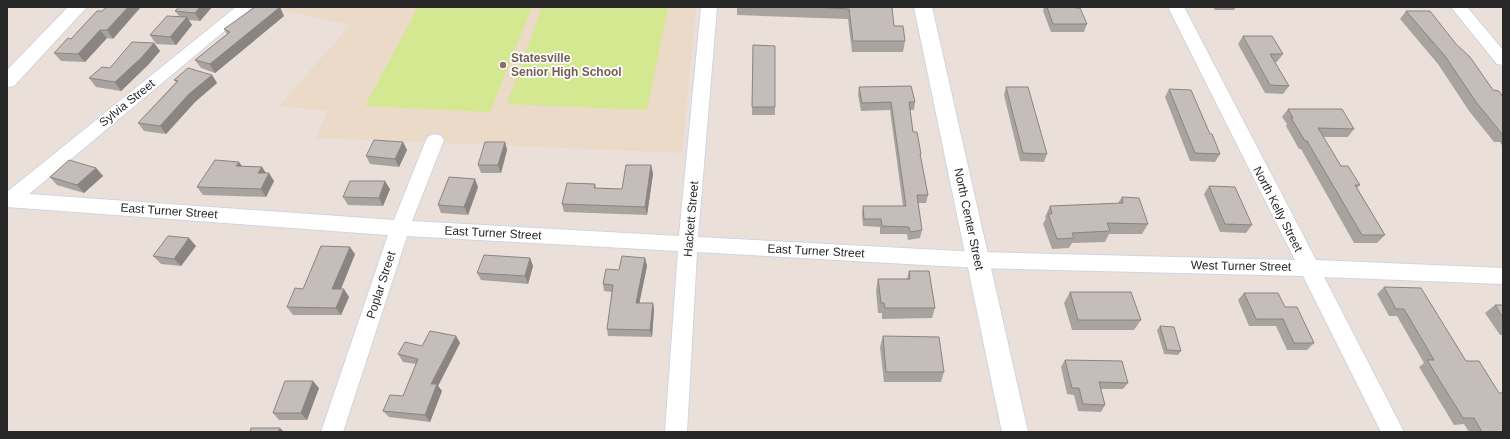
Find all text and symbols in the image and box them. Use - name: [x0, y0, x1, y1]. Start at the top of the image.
- place label: Statesville Senior High School: [511, 51, 622, 79]
- marker: Statesville Senior High School: [498, 60, 508, 70]
- street label: Sylvia Street: [96, 76, 158, 130]
- street label: North Kelly Street: [1250, 164, 1306, 255]
- street label: North Center Street: [951, 167, 987, 272]
- street label: Hackett Street: [681, 180, 701, 257]
- street label: East Turner Street: [120, 201, 219, 221]
- street label: East Turner Street: [444, 223, 543, 243]
- street label: East Turner Street: [767, 241, 866, 261]
- street label: Poplar Street: [364, 249, 399, 320]
- street label: West Turner Street: [1191, 258, 1292, 274]

